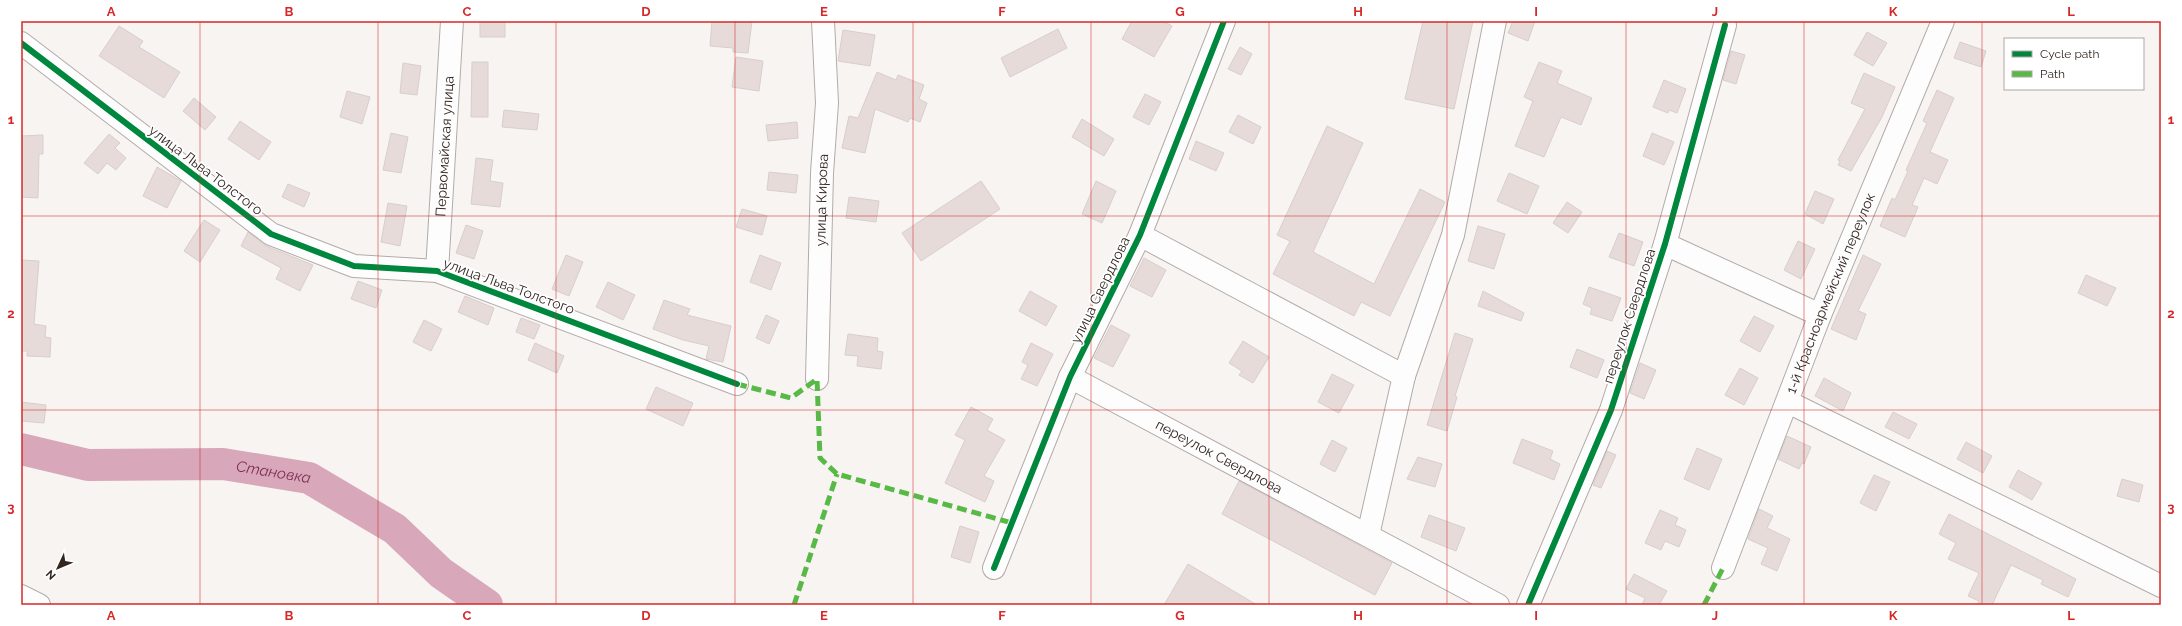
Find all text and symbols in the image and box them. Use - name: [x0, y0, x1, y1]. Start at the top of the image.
- text: A: [107, 4, 116, 19]
- text: B: [285, 4, 294, 19]
- text: C: [463, 4, 472, 19]
- text: D: [641, 4, 651, 19]
- text: E: [820, 4, 828, 19]
- text: F: [998, 4, 1006, 19]
- text: G: [1175, 4, 1185, 19]
- text: H: [1353, 4, 1363, 19]
- text: I: [1534, 4, 1538, 19]
- text: J: [1712, 4, 1718, 19]
- text: K: [1889, 4, 1898, 19]
- text: L: [2067, 4, 2075, 19]
- legend: [2004, 38, 2144, 90]
- text: Cycle path: [2040, 47, 2099, 61]
- text: Path: [2040, 67, 2065, 81]
- street label: Первомайская улица: [432, 75, 457, 217]
- text: 1: [8, 112, 15, 127]
- text: 1: [2168, 112, 2175, 127]
- street label: улица Льва Толстого: [146, 122, 266, 218]
- street label: улица Кирова: [812, 153, 831, 247]
- street label: 1-й Красноармейский переулок: [1783, 191, 1878, 396]
- street label: улица Свердлова: [1067, 234, 1133, 346]
- street label: переулок Свердлова: [1600, 246, 1658, 386]
- street label: улица Льва Толстого: [441, 255, 577, 317]
- text: 2: [7, 306, 15, 321]
- text: 2: [2167, 306, 2175, 321]
- street label: переулок Свердлова: [1153, 416, 1285, 497]
- water label: Становка: [235, 457, 312, 487]
- text: 3: [7, 500, 15, 515]
- text: 3: [2167, 500, 2175, 515]
- north arrow: [38, 548, 78, 588]
- text: N: [44, 567, 59, 582]
- text: A: [107, 608, 116, 623]
- text: B: [285, 608, 294, 623]
- text: C: [463, 608, 472, 623]
- text: D: [641, 608, 651, 623]
- text: E: [820, 608, 828, 623]
- text: F: [998, 608, 1006, 623]
- text: G: [1175, 608, 1185, 623]
- text: H: [1353, 608, 1363, 623]
- text: I: [1534, 608, 1538, 623]
- text: J: [1712, 608, 1718, 623]
- text: K: [1889, 608, 1898, 623]
- text: L: [2067, 608, 2075, 623]

